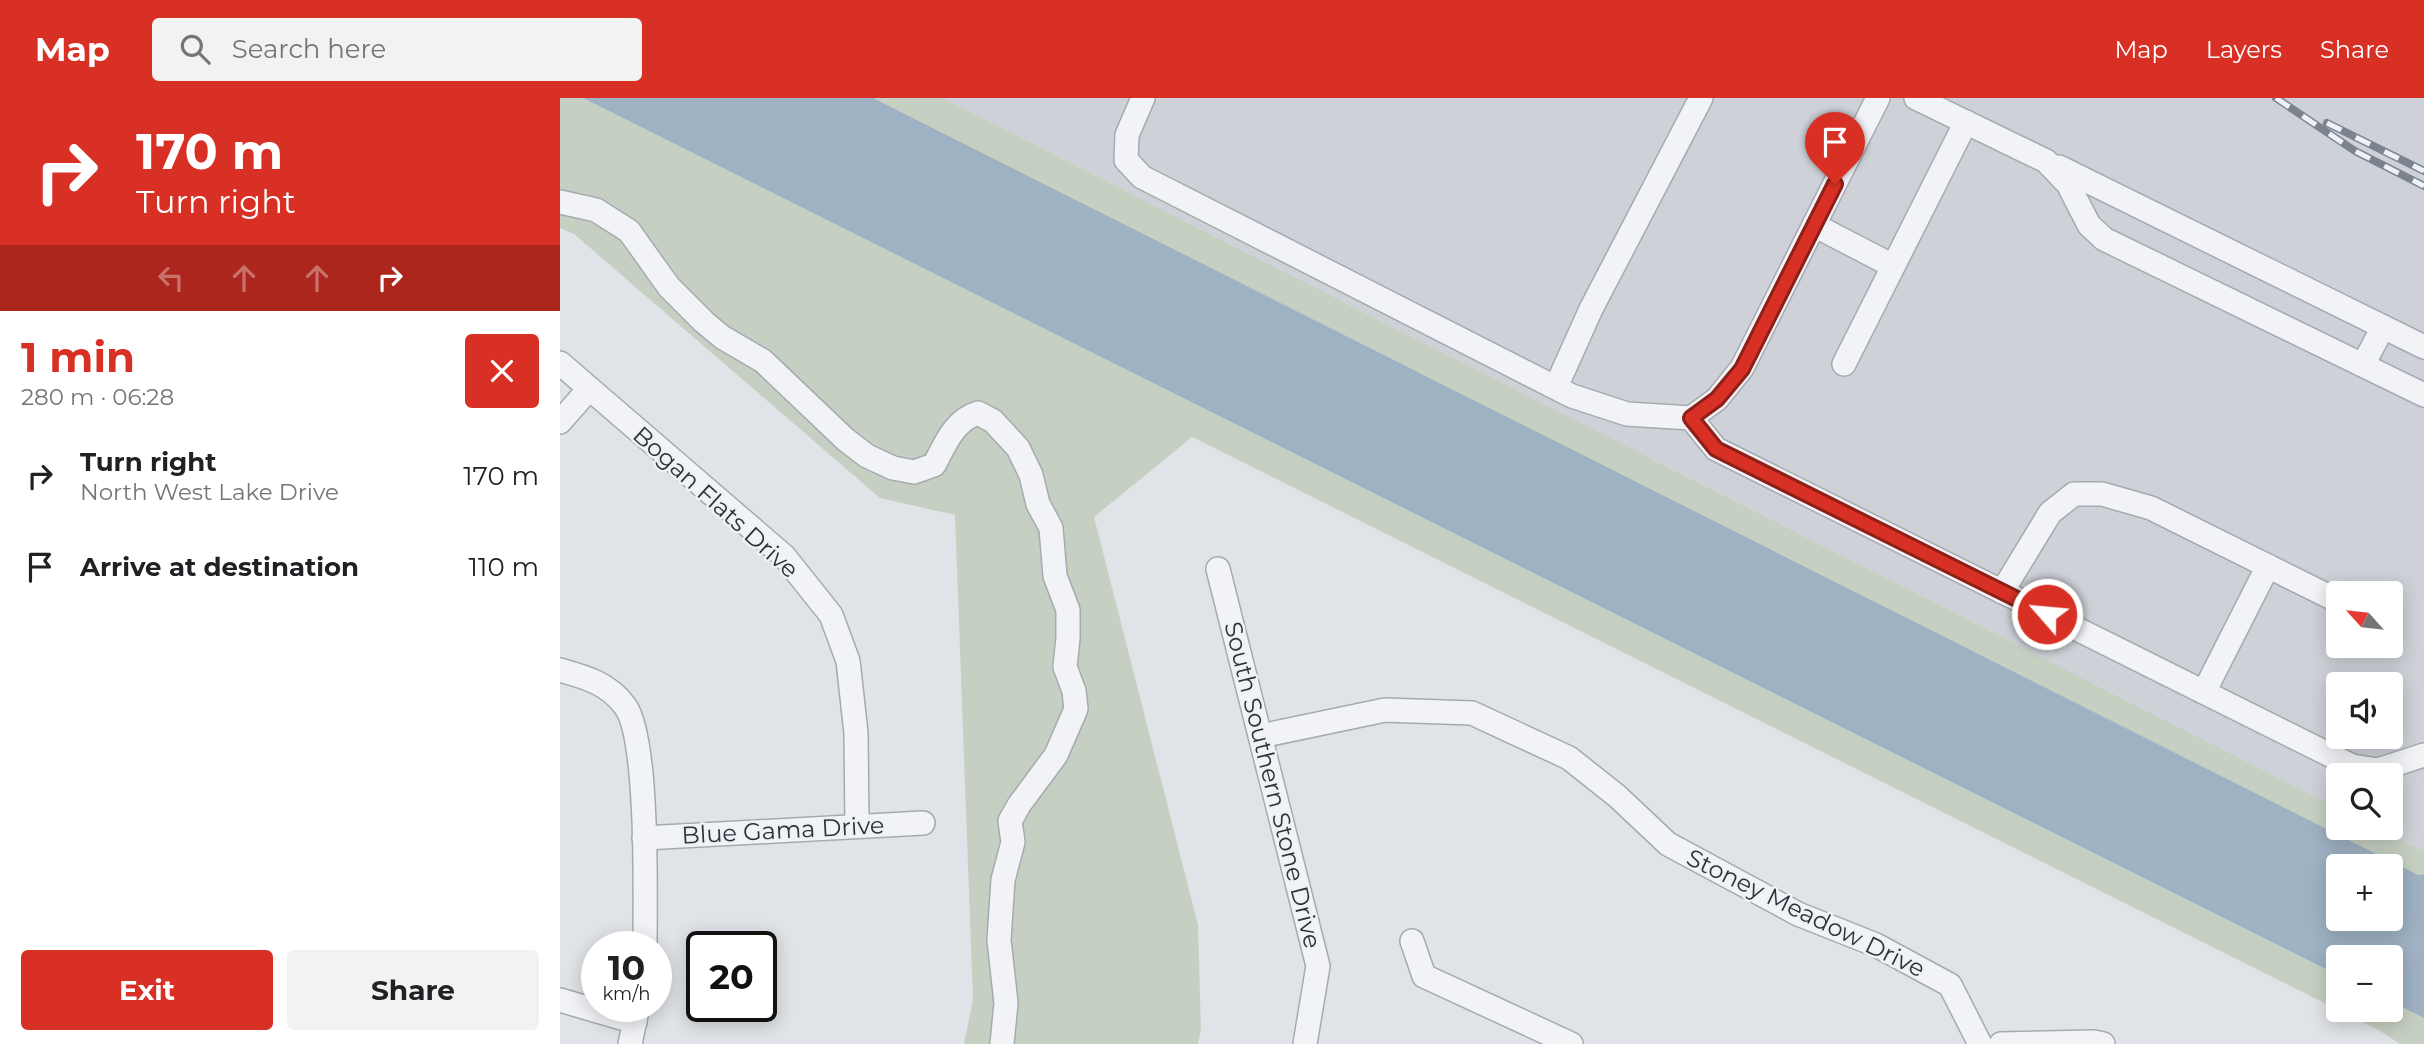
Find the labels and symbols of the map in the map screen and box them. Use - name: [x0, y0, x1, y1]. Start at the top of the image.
- pin: [1805, 112, 1865, 184]
- street label: Bogan Flats Drive: [627, 420, 805, 584]
- position arrow: [2010, 577, 2084, 651]
- north arrow: [2326, 581, 2403, 658]
- street label: South Southern Stone Drive: [1218, 619, 1328, 951]
- street label: Blue Gama Drive: [681, 810, 885, 850]
- street label: Stoney Meadow Drive: [1682, 843, 1930, 983]
- speed limit sign: 20: [686, 931, 777, 1022]

